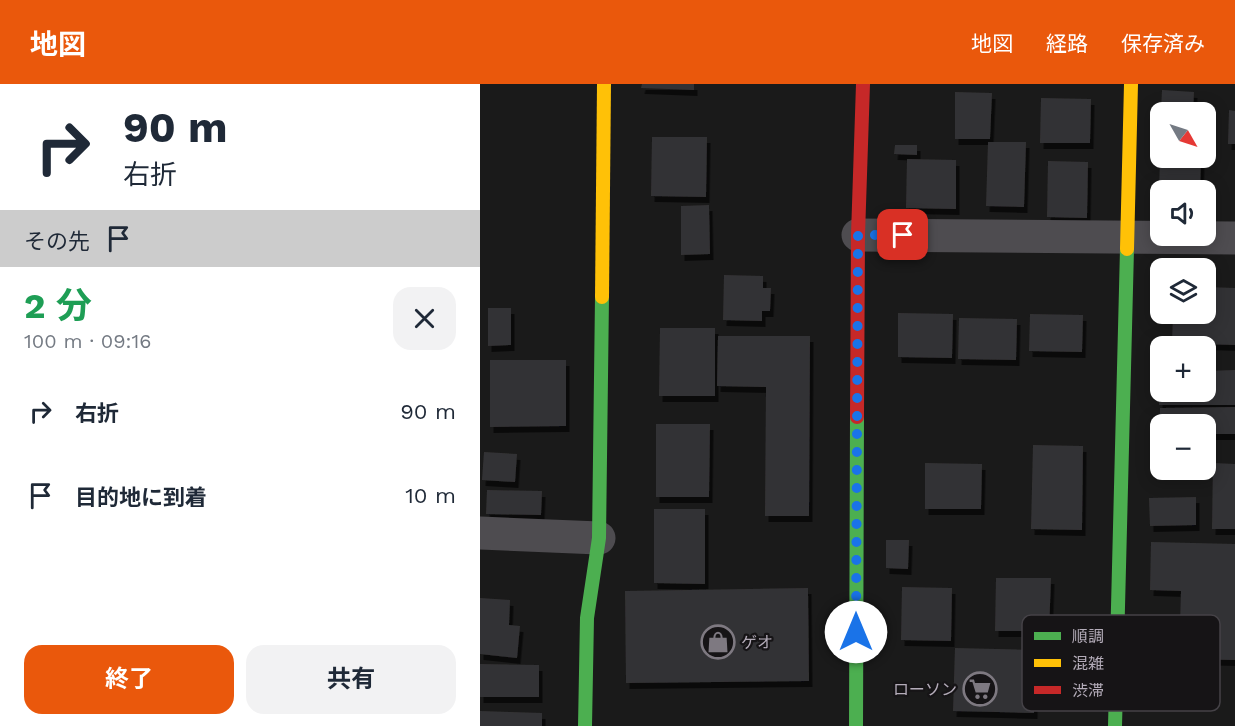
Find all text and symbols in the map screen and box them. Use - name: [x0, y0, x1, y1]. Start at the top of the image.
- text: 地図: [30, 28, 86, 61]
- text: 地図: [971, 31, 1013, 56]
- text: 経路: [1046, 31, 1088, 56]
- text: 保存済み: [1121, 31, 1205, 56]
- north arrow: [1150, 102, 1216, 168]
- map controls: [1150, 102, 1216, 480]
- text: 90 m: [123, 103, 227, 152]
- icon: right: [24, 108, 102, 186]
- text: 右折: [123, 159, 177, 191]
- button: sound: [1150, 180, 1216, 246]
- pin: [877, 209, 928, 260]
- icon: arrive: [886, 218, 919, 251]
- icon: arrive: [102, 222, 135, 255]
- text: その先: [24, 229, 90, 254]
- button: layers: [1150, 258, 1216, 324]
- text: 2 分: [24, 285, 92, 327]
- button: close: [393, 287, 456, 350]
- text: 100 m · 09:16: [24, 329, 151, 353]
- button: +: [1150, 336, 1216, 402]
- icon: right: [24, 395, 57, 428]
- text: 90 m: [400, 399, 456, 424]
- text: 右折: [75, 401, 119, 426]
- button: −: [1150, 414, 1216, 480]
- icon: arrive: [24, 479, 57, 512]
- text: 10 m: [405, 483, 456, 508]
- text: 目的地に到着: [75, 485, 207, 510]
- position arrow: [824, 600, 888, 664]
- legend: [1022, 615, 1220, 711]
- shop icon: ゲオ: [700, 624, 736, 660]
- text: 順調: [1072, 627, 1104, 646]
- place label: ゲオ: [741, 633, 773, 652]
- button: 終了: [24, 645, 234, 714]
- button: 共有: [246, 645, 456, 714]
- text: 混雑: [1072, 654, 1104, 673]
- supermarket icon: ローソン: [962, 671, 998, 707]
- place label: ローソン: [893, 680, 957, 699]
- text: 渋滞: [1072, 681, 1104, 700]

